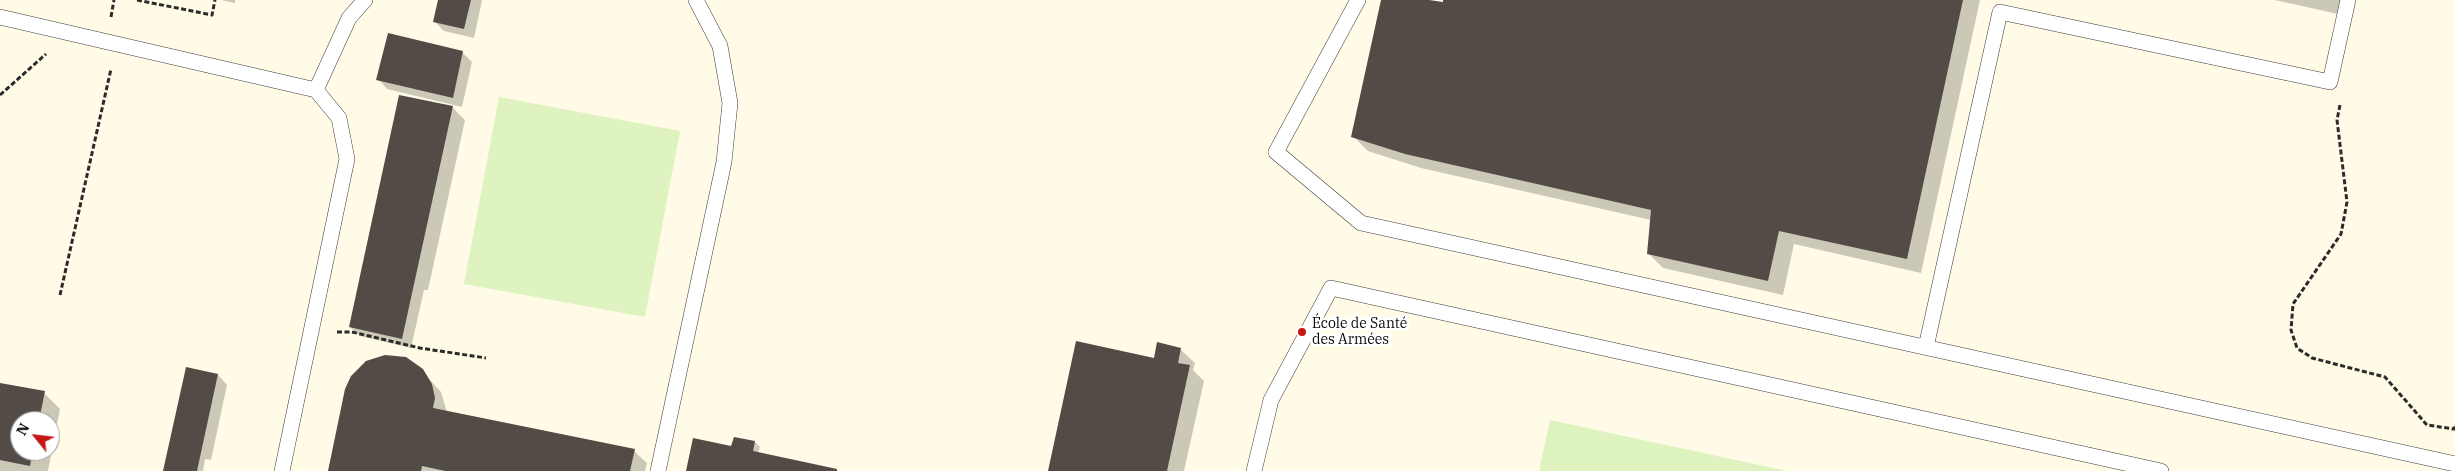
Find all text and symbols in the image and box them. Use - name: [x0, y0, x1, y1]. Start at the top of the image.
- place label: École de Santé des Armées: [1312, 316, 1407, 348]
- marker: École de Santé des Armées: [1296, 326, 1308, 338]
- north arrow: [10, 411, 60, 461]
- text: N: [12, 420, 33, 438]

